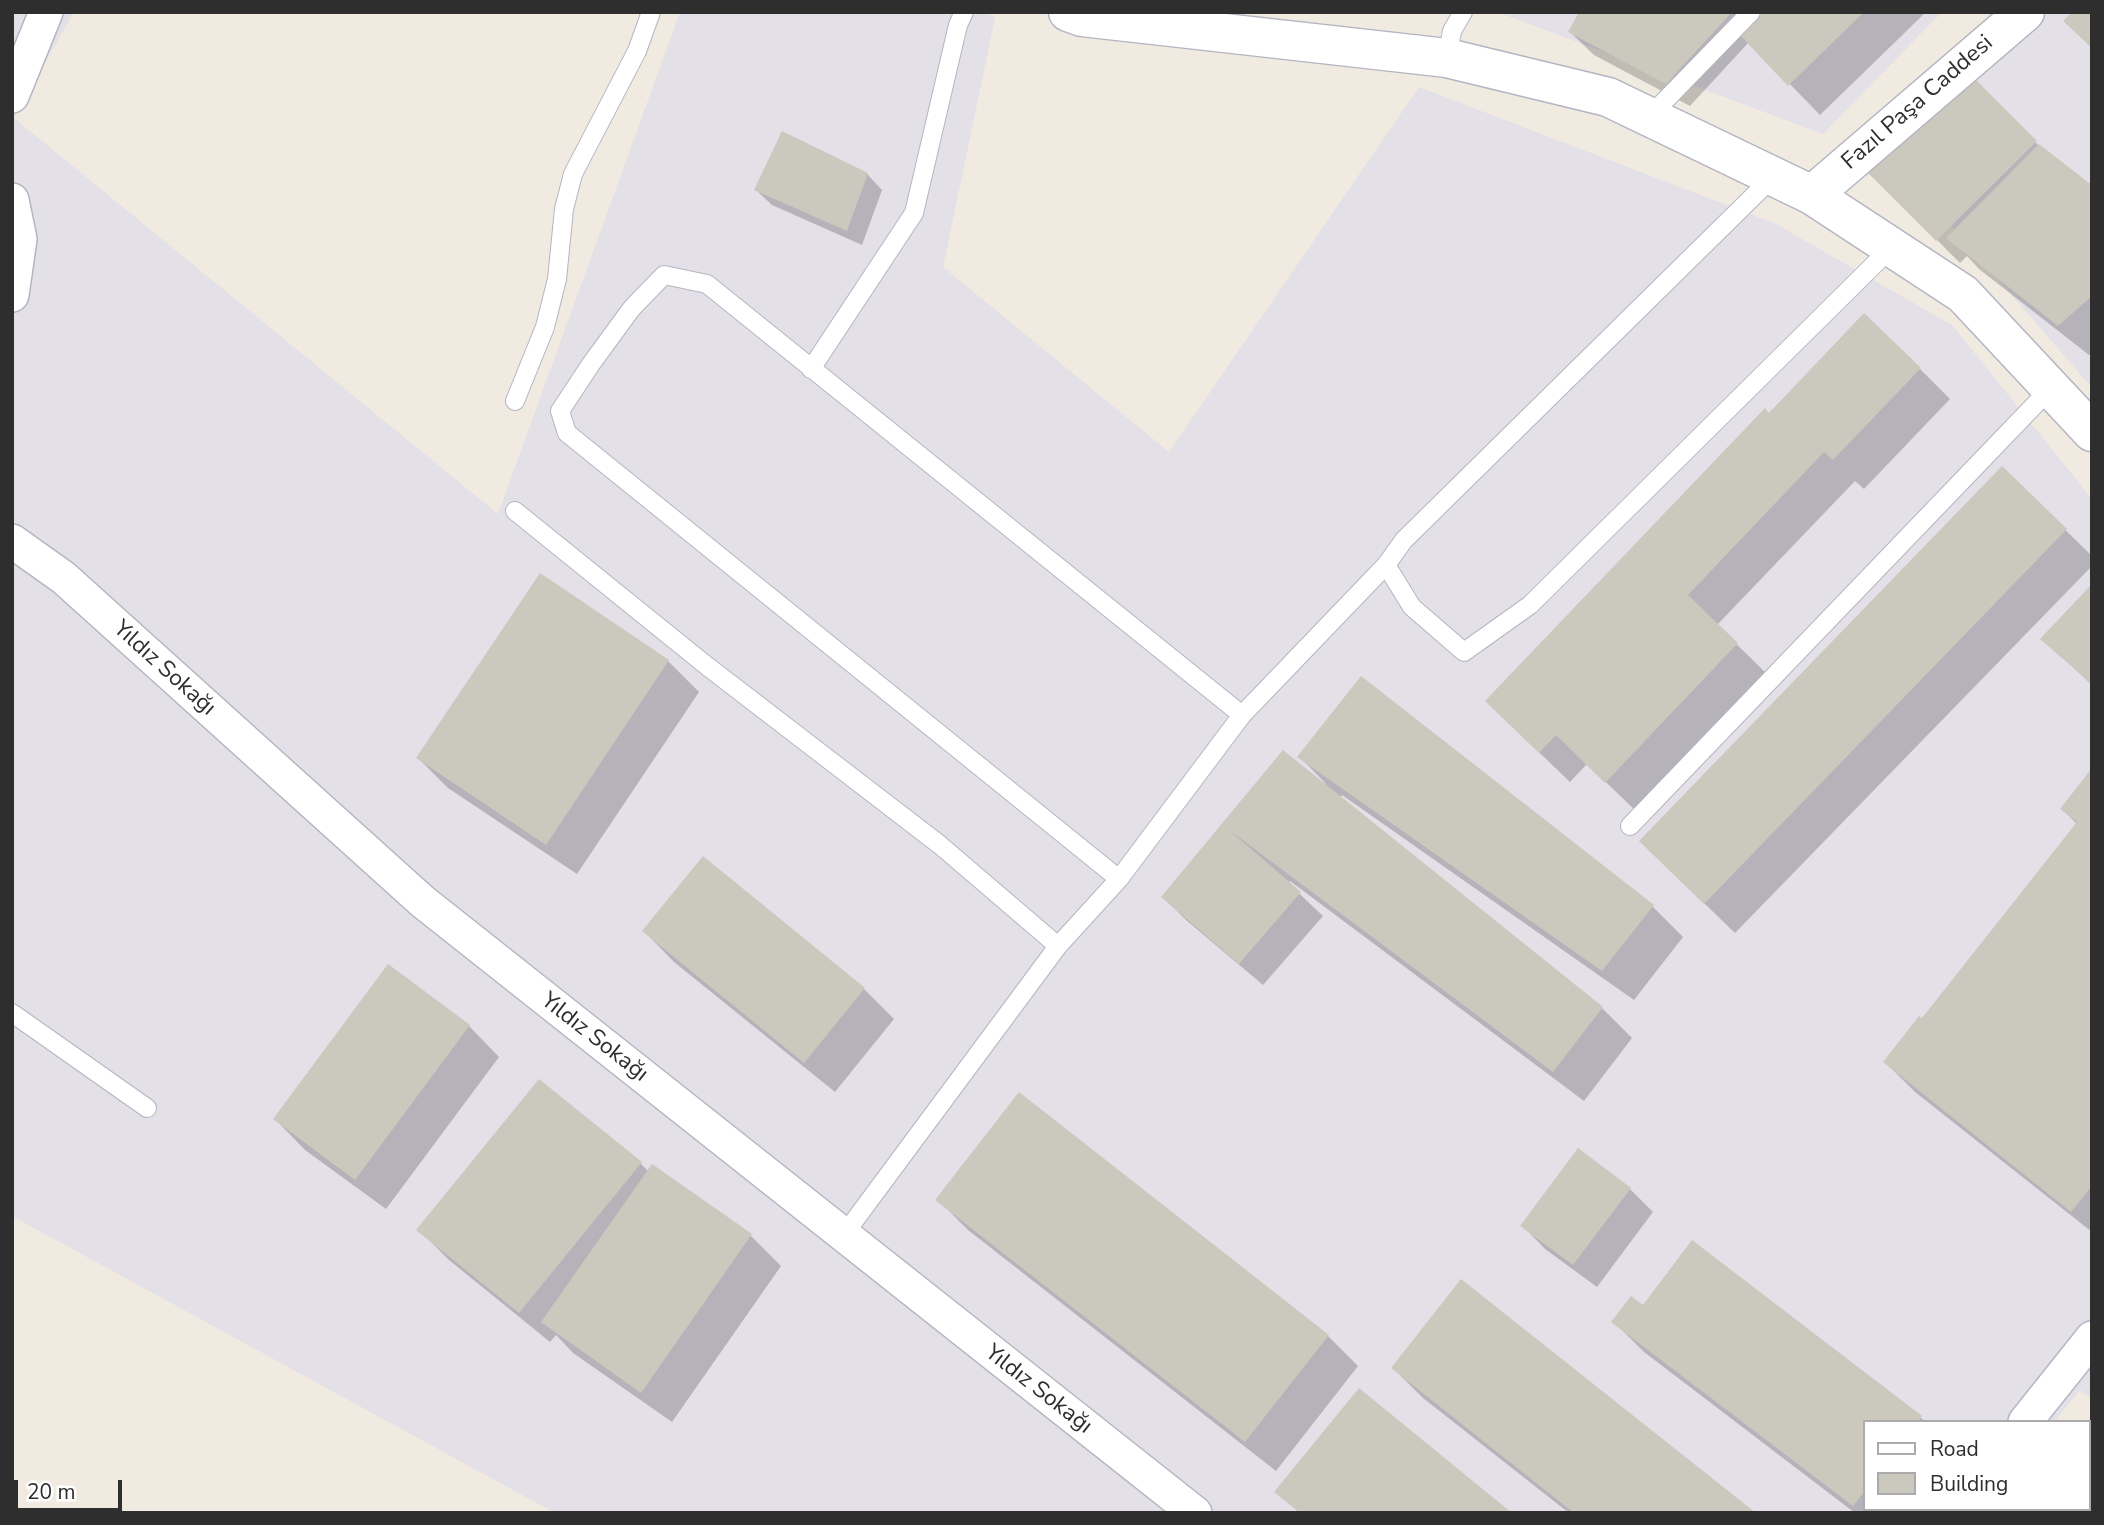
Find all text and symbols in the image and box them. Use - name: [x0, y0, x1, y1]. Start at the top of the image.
- street label: Fazıl Paşa Caddesi: [1837, 30, 1999, 176]
- street label: Yıldız Sokağı: [107, 616, 221, 722]
- street label: Yıldız Sokağı: [535, 988, 653, 1088]
- street label: Yıldız Sokağı: [979, 1340, 1097, 1440]
- legend: [1862, 1420, 2090, 1511]
- text: Road: [1930, 1435, 1979, 1463]
- scale bar: [18, 1466, 126, 1510]
- text: Building: [1930, 1470, 2008, 1498]
- text: 20 m: [27, 1478, 76, 1506]

